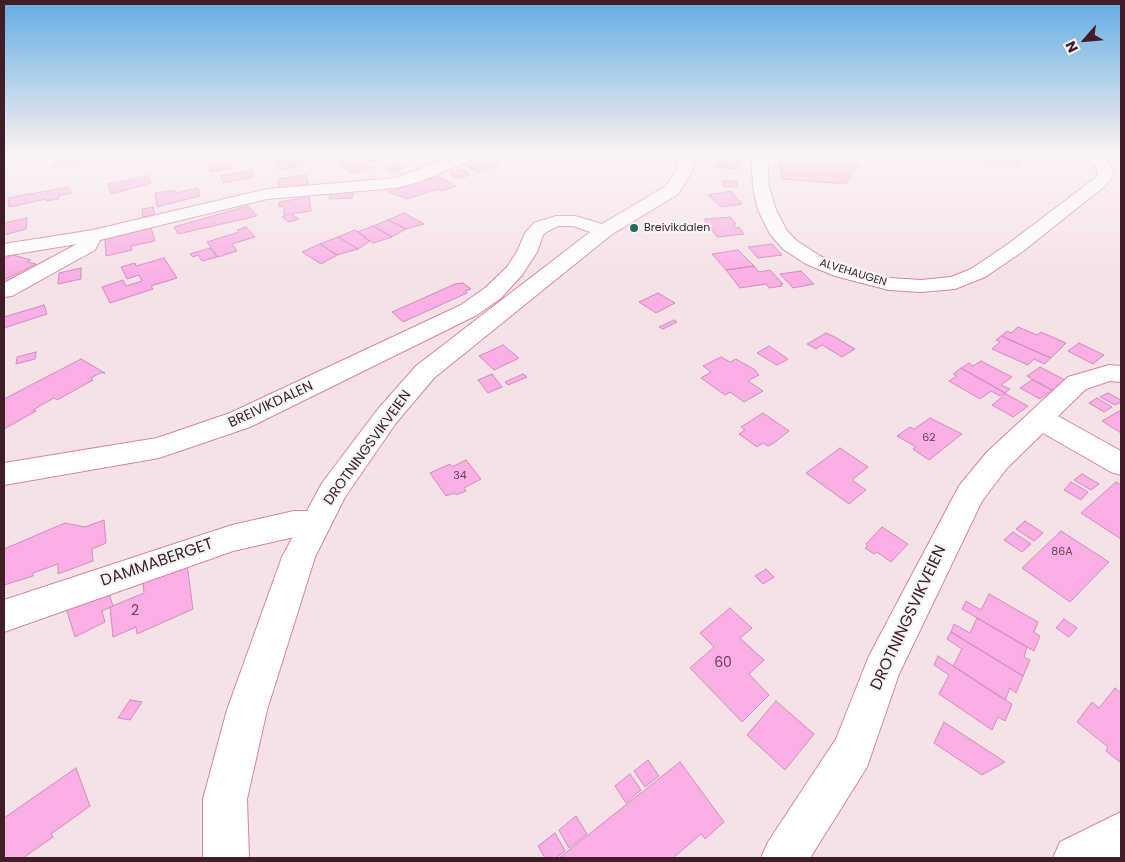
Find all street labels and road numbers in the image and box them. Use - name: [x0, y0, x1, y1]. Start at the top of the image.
- street label: ALVEHAUGEN: [818, 257, 888, 289]
- street label: BREIVIKDALEN: [226, 378, 316, 432]
- street label: DROTNINGSVIKVEIEN: [321, 387, 415, 509]
- street label: DAMMABERGET: [98, 535, 216, 591]
- street label: DROTNINGSVIKVEIEN: [867, 543, 951, 693]

